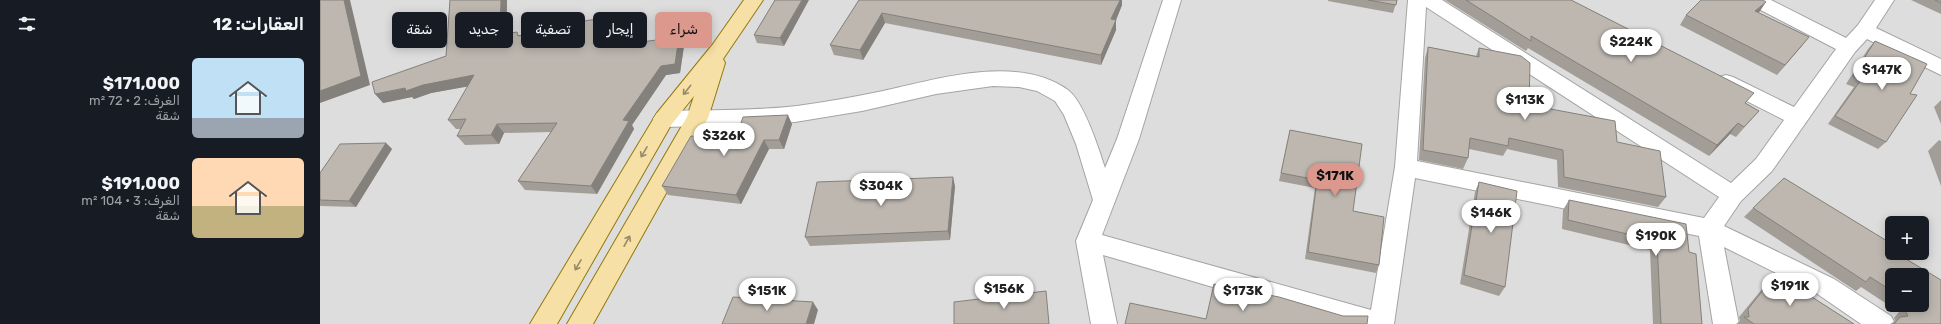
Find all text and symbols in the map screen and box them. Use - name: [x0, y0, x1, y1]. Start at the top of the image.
- chip: شقة: [392, 12, 447, 48]
- chip: جديد: [455, 12, 513, 48]
- chip: تصفية: [521, 12, 585, 48]
- chip: إيجار: [593, 12, 647, 48]
- chip: شراء: [655, 12, 712, 48]
- icon: filters: [16, 13, 38, 35]
- text: العقارات: 12: [213, 14, 304, 34]
- pin: $224K: [1603, 29, 1659, 63]
- text: $224K: [1609, 34, 1653, 49]
- pin: $147K: [1854, 57, 1910, 91]
- text: $147K: [1862, 62, 1902, 77]
- text: $171,000: [103, 73, 180, 93]
- icon: home: [224, 74, 272, 122]
- one-way arrow: [683, 85, 691, 96]
- pin: $113K: [1497, 87, 1553, 121]
- text: $113K: [1506, 92, 1544, 107]
- text: الغرف: 2 · 72 m²: [89, 93, 180, 108]
- text: شقة: [155, 108, 180, 123]
- pin: $326K: [696, 123, 752, 157]
- text: $326K: [703, 128, 745, 143]
- one-way arrow: [640, 146, 648, 158]
- pin: $171K: [1307, 163, 1363, 197]
- text: $171K: [1316, 168, 1354, 183]
- text: $191,000: [102, 173, 180, 193]
- pin: $304K: [853, 173, 909, 207]
- icon: home: [224, 174, 272, 222]
- text: $304K: [859, 178, 903, 193]
- text: الغرف: 3 · 104 m²: [81, 193, 180, 208]
- pin: $146K: [1463, 200, 1519, 234]
- text: $146K: [1470, 205, 1512, 220]
- text: شقة: [155, 208, 180, 223]
- map controls: [1885, 216, 1929, 312]
- button: +: [1885, 216, 1929, 260]
- pin: $190K: [1628, 223, 1684, 257]
- text: $190K: [1636, 228, 1676, 243]
- one-way arrow: [623, 235, 631, 247]
- one-way arrow: [574, 258, 582, 270]
- button: −: [1885, 268, 1929, 312]
- pin: $191K: [1762, 273, 1818, 307]
- pin: $156K: [976, 276, 1032, 310]
- pin: $151K: [739, 278, 795, 312]
- pin: $173K: [1215, 278, 1271, 312]
- text: $191K: [1771, 278, 1809, 293]
- text: $156K: [984, 281, 1024, 296]
- text: $151K: [748, 283, 786, 298]
- text: $173K: [1223, 283, 1263, 298]

